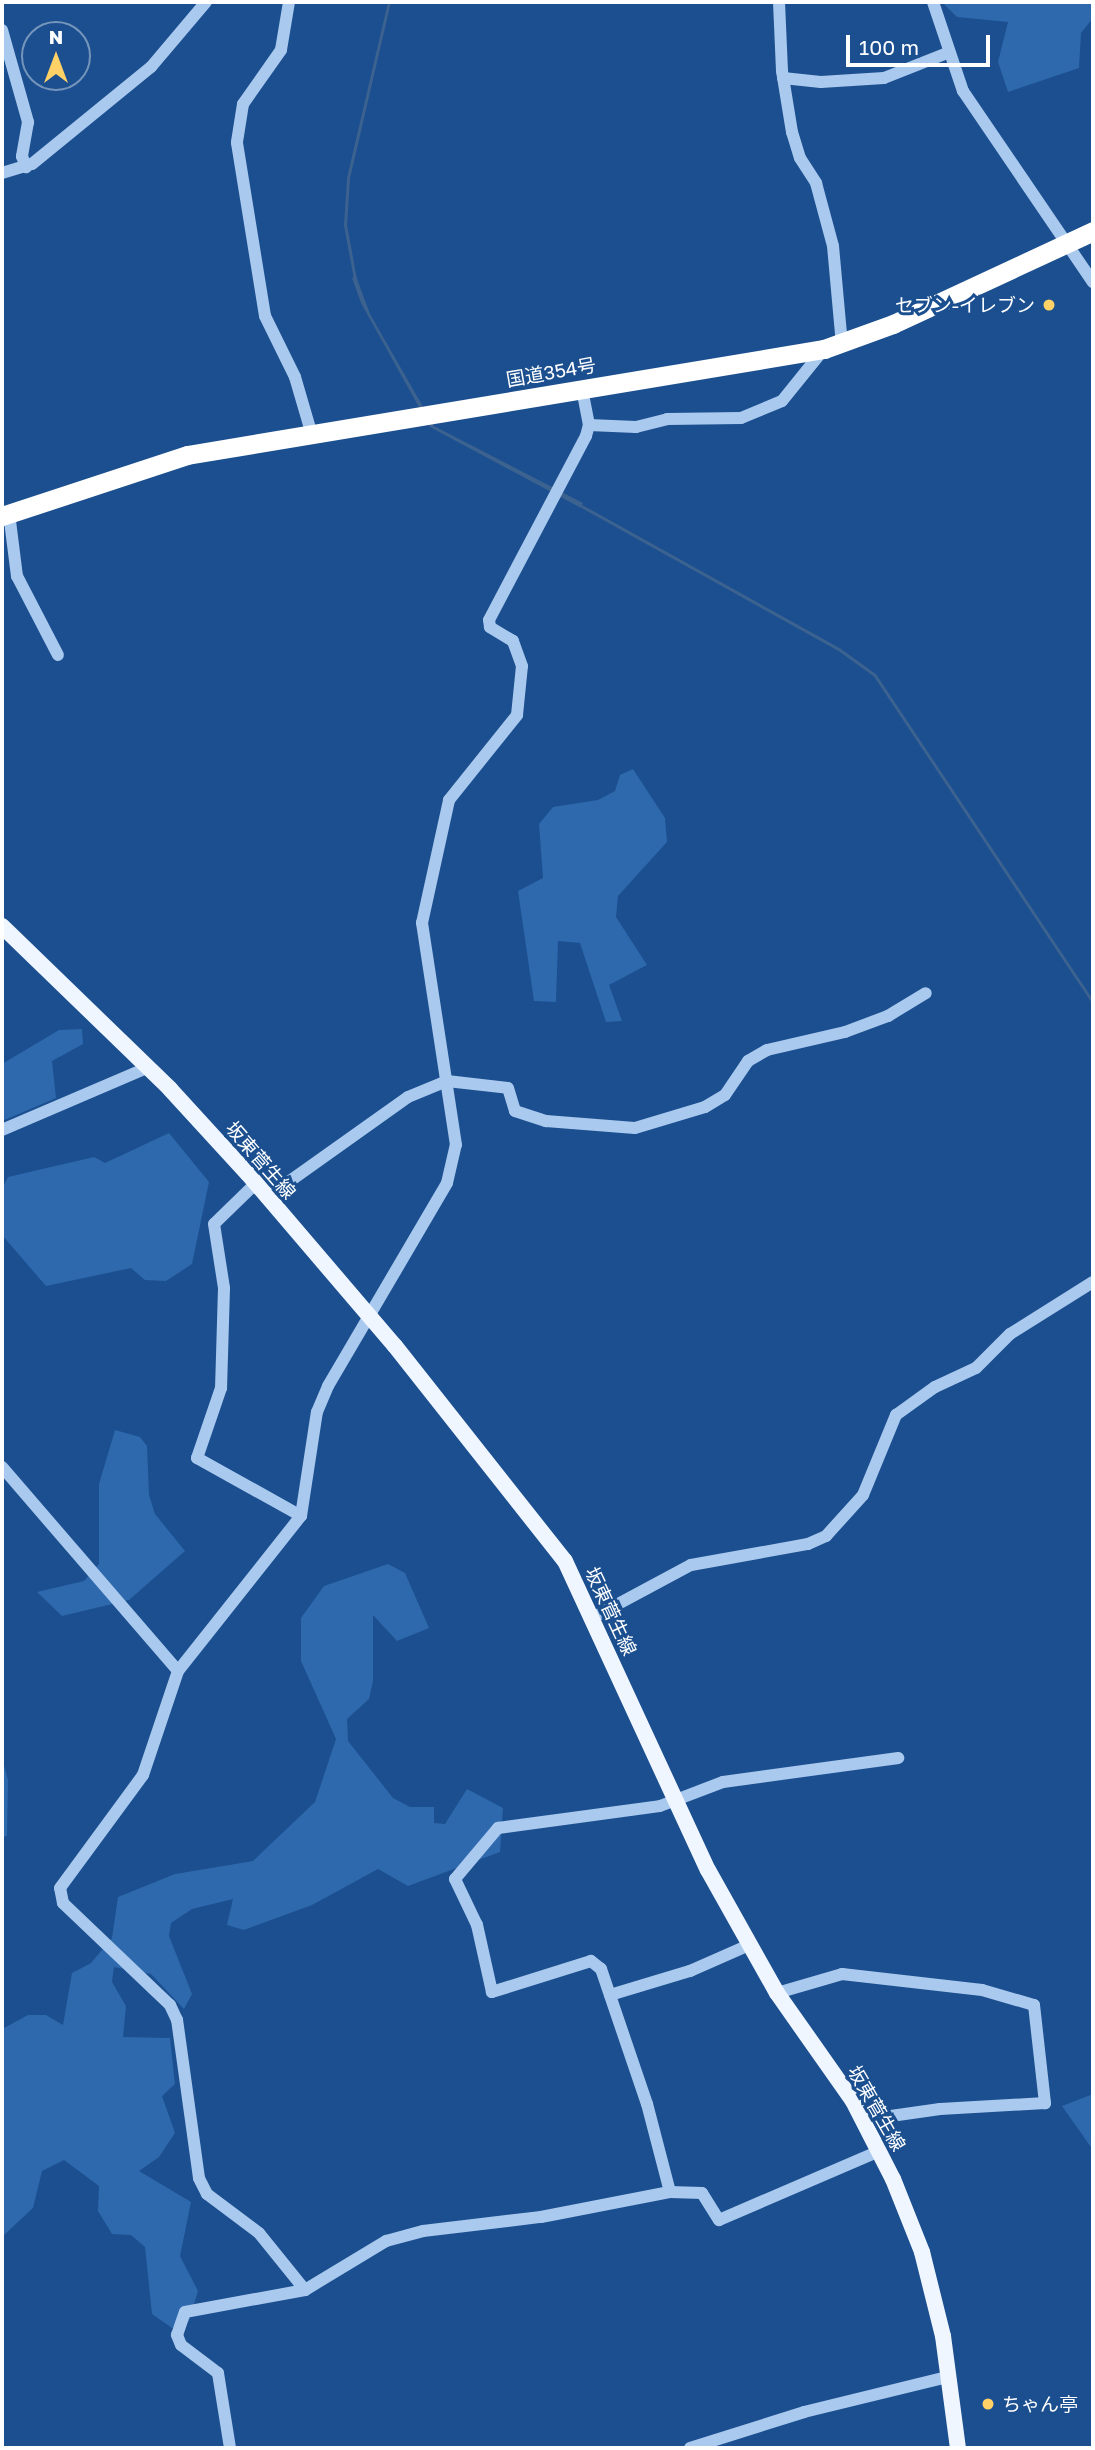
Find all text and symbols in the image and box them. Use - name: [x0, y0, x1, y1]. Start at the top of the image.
- north arrow: [21, 21, 91, 91]
- scale bar: [850, 21, 993, 65]
- text: N: [49, 25, 63, 48]
- text: 100 m: [859, 34, 919, 60]
- place label: セブン-イレブン: [895, 294, 1035, 316]
- marker: セブン-イレブン: [1041, 297, 1057, 313]
- street label: 国道354号: [504, 353, 598, 391]
- street label: 坂東菅生線: [221, 1117, 301, 1203]
- street label: 坂東菅生線: [581, 1563, 641, 1659]
- street label: 坂東菅生線: [843, 2061, 911, 2155]
- place label: ちゃん亭: [1002, 2393, 1078, 2415]
- marker: ちゃん亭: [980, 2396, 996, 2412]

